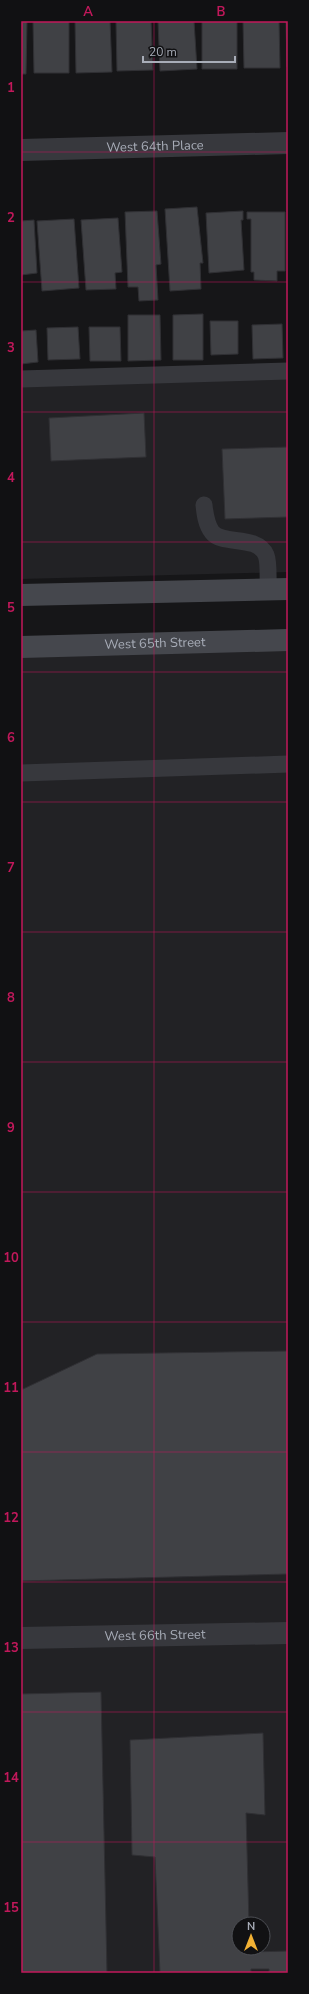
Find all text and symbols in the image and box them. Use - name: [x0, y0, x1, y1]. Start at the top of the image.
- text: A: [83, 3, 93, 21]
- text: B: [217, 3, 226, 21]
- scale bar: [143, 38, 235, 64]
- text: 20 m: [149, 44, 177, 60]
- text: 1: [7, 79, 15, 97]
- street label: West 64th Place: [106, 136, 204, 157]
- text: 2: [7, 209, 15, 227]
- text: 3: [7, 339, 15, 357]
- text: 4: [7, 469, 15, 487]
- text: 5: [7, 599, 15, 617]
- street label: West 65th Street: [104, 633, 206, 654]
- text: 6: [7, 729, 15, 747]
- text: 7: [7, 859, 15, 877]
- text: 8: [7, 989, 15, 1007]
- text: 9: [7, 1119, 15, 1137]
- text: 10: [3, 1249, 19, 1267]
- text: 11: [3, 1379, 19, 1397]
- text: 12: [3, 1509, 19, 1527]
- street label: West 66th Street: [104, 1626, 206, 1645]
- text: 13: [3, 1639, 19, 1657]
- text: 14: [3, 1769, 19, 1787]
- text: 15: [3, 1899, 19, 1917]
- north arrow: [231, 1916, 271, 1956]
- text: N: [247, 1919, 255, 1934]

